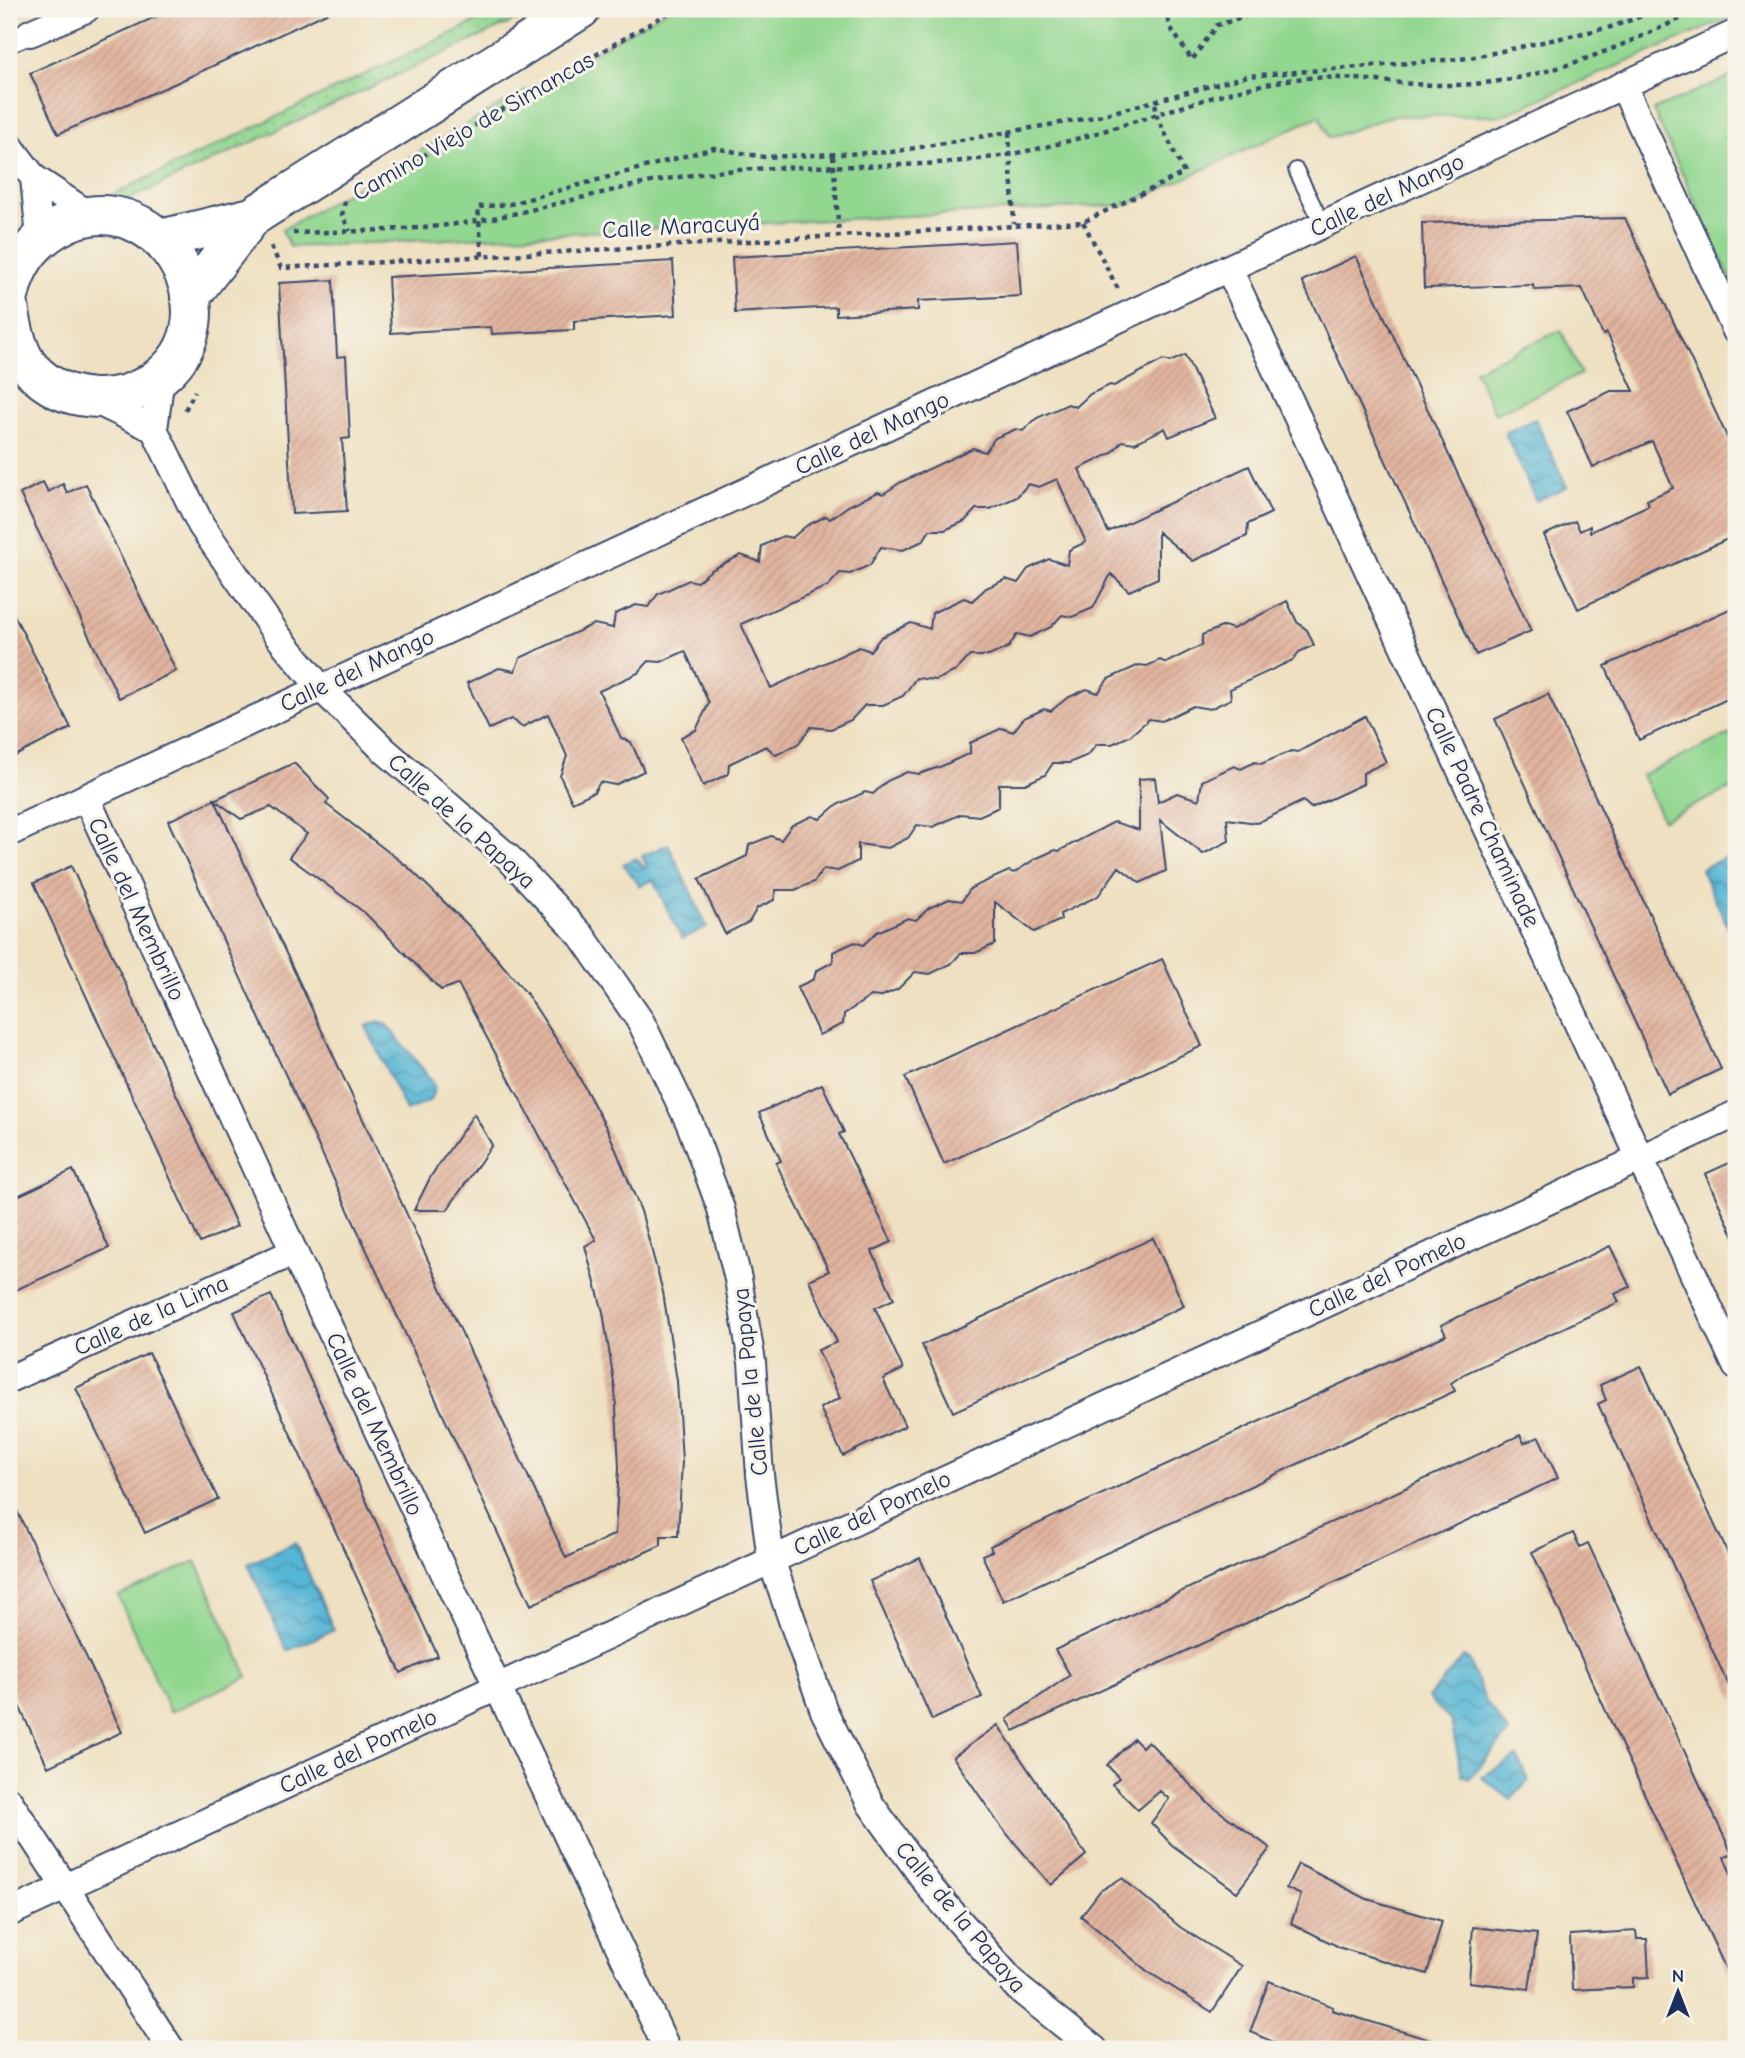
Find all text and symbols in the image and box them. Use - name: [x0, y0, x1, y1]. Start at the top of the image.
- street label: Camino Viejo de Simancas: [347, 45, 599, 207]
- street label: Calle del Mango: [1305, 147, 1469, 243]
- street label: Calle Maracuyá: [601, 208, 761, 244]
- street label: Calle del Mango: [790, 385, 954, 481]
- street label: Calle del Mango: [275, 622, 439, 718]
- street label: Calle Padre Chaminade: [1420, 702, 1546, 932]
- street label: Calle de la Papaya: [382, 747, 542, 895]
- street label: Calle del Membrillo: [82, 813, 192, 1005]
- street label: Calle del Pomelo: [1304, 1226, 1470, 1324]
- street label: Calle de la Lima: [70, 1268, 232, 1362]
- street label: Calle de la Papaya: [726, 1287, 774, 1477]
- street label: Calle del Membrillo: [320, 1328, 430, 1520]
- street label: Calle del Pomelo: [789, 1464, 955, 1562]
- street label: Calle del Pomelo: [275, 1702, 441, 1800]
- street label: Calle de la Papaya: [890, 1836, 1032, 1998]
- north arrow: [1644, 1956, 1714, 2026]
- text: N: [1672, 1965, 1684, 1987]

